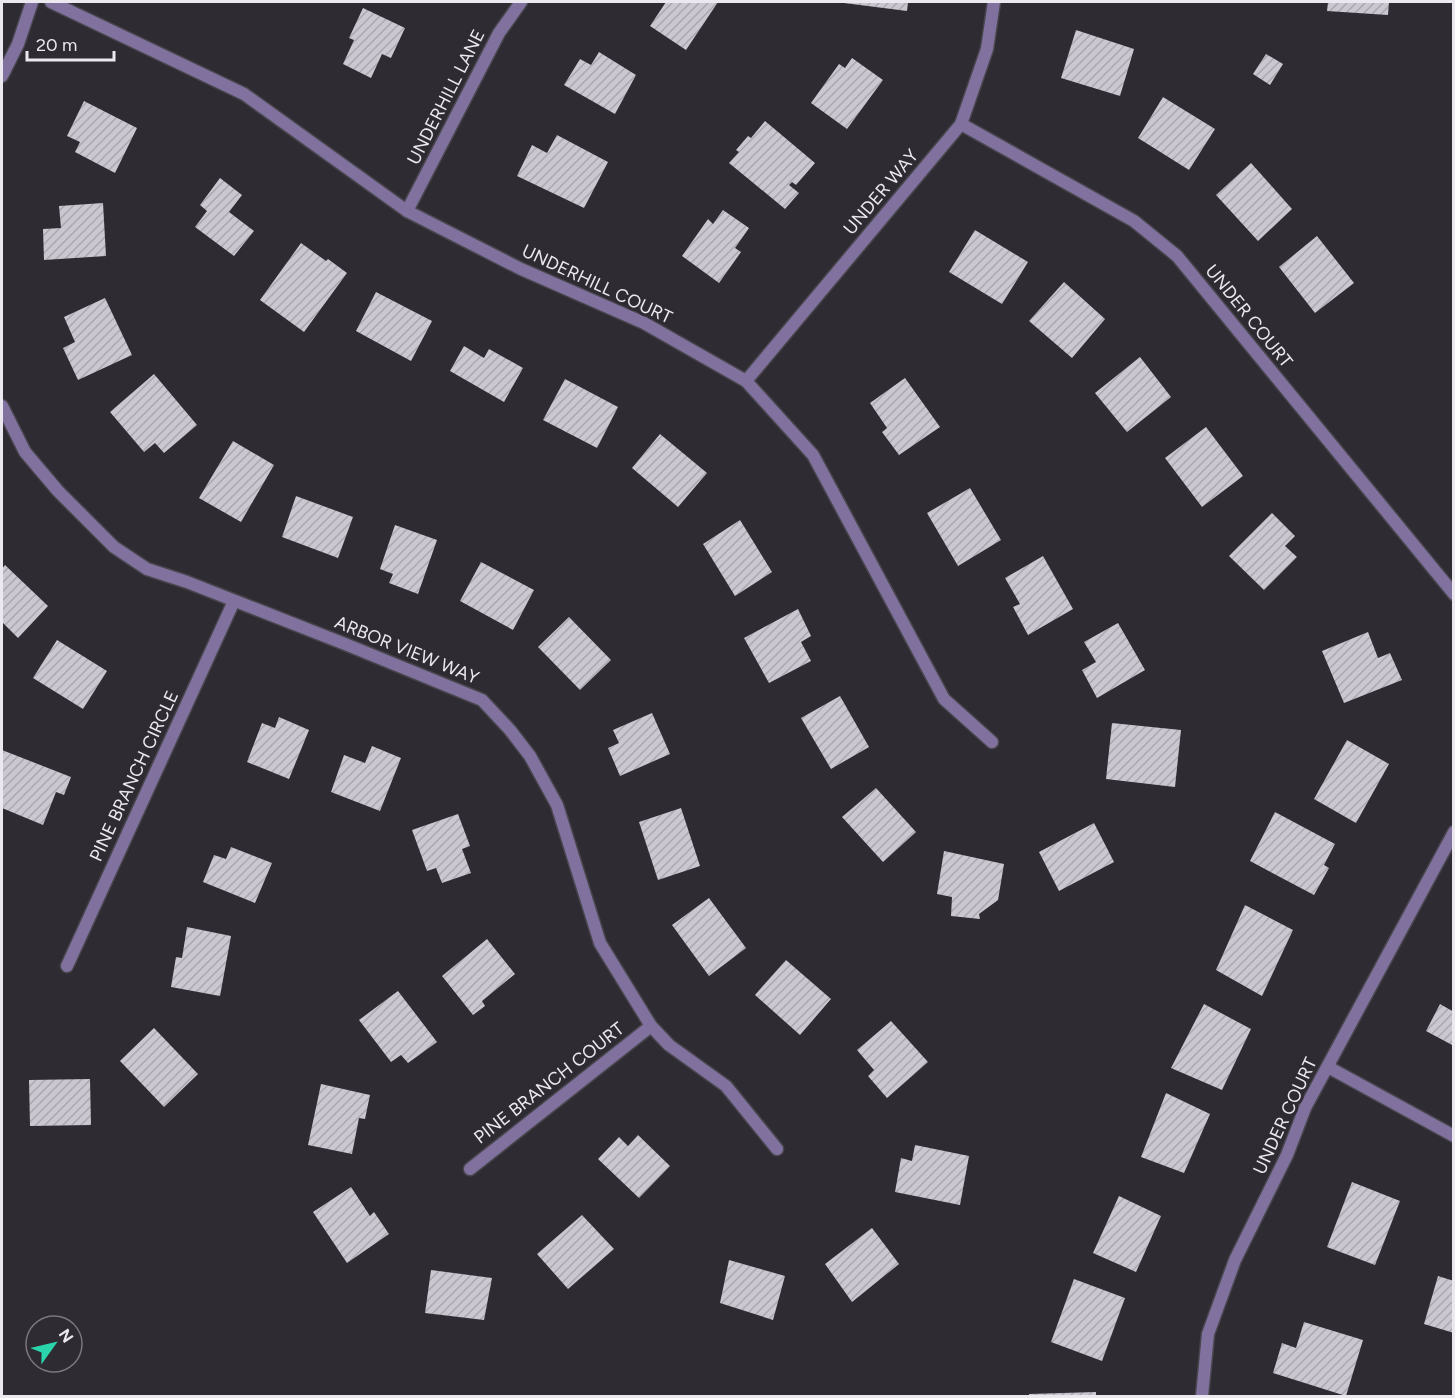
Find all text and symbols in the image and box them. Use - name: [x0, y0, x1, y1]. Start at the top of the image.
- scale bar: [27, 24, 114, 62]
- street label: UNDERHILL LANE: [402, 26, 490, 168]
- text: 20 m: [36, 34, 77, 56]
- street label: UNDER WAY: [839, 145, 923, 239]
- street label: UNDERHILL COURT: [518, 240, 676, 329]
- street label: UNDER COURT: [1201, 260, 1297, 372]
- street label: ARBOR VIEW WAY: [332, 611, 482, 689]
- street label: PINE BRANCH CIRCLE: [85, 687, 183, 865]
- street label: PINE BRANCH COURT: [470, 1017, 629, 1148]
- street label: UNDER COURT: [1248, 1054, 1322, 1178]
- north arrow: [24, 1314, 84, 1374]
- text: N: [55, 1325, 77, 1346]

